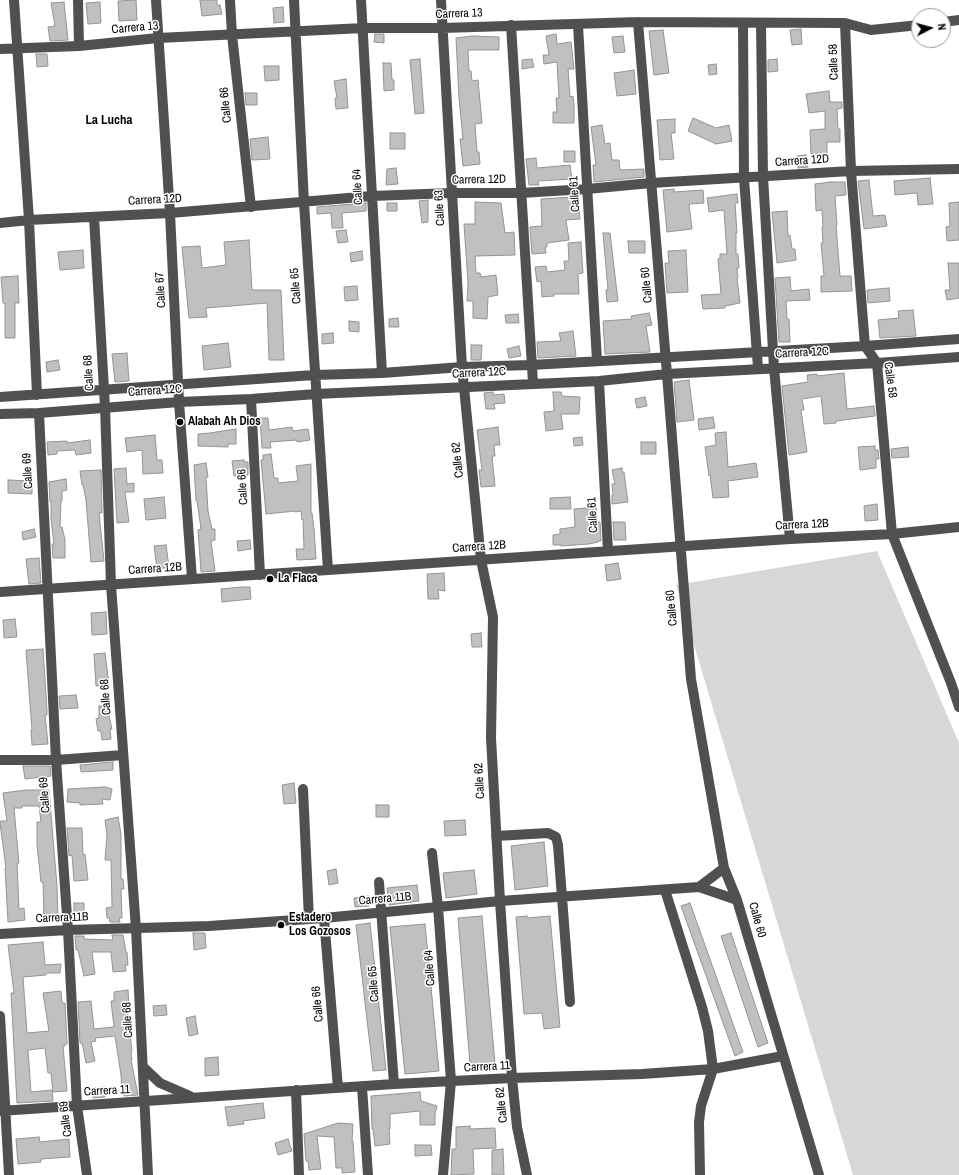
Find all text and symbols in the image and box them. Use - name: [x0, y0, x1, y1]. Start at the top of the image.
- street label: Carrera 13: [435, 6, 483, 22]
- north arrow: [911, 8, 951, 48]
- street label: Carrera 13: [111, 19, 159, 37]
- text: N: [935, 23, 949, 31]
- street label: Calle 58: [826, 44, 842, 80]
- street label: Calle 66: [217, 86, 235, 124]
- district label: La Lucha: [86, 113, 132, 129]
- street label: Carrera 12D: [774, 152, 830, 170]
- street label: Calle 64: [350, 169, 366, 205]
- street label: Carrera 12D: [452, 172, 506, 188]
- street label: Calle 61: [567, 176, 583, 212]
- street label: Calle 63: [432, 190, 448, 226]
- street label: Carrera 12D: [128, 191, 182, 209]
- street label: Calle 60: [638, 266, 656, 304]
- street label: Calle 65: [288, 267, 304, 305]
- street label: Calle 67: [153, 272, 169, 308]
- street label: Carrera 12C: [775, 344, 829, 362]
- street label: Calle 68: [81, 355, 97, 391]
- street label: Calle 58: [880, 361, 900, 399]
- street label: Carrera 12C: [452, 364, 506, 382]
- street label: Carrera 12C: [127, 382, 183, 400]
- place label: Alabah Ah Dios: [188, 415, 261, 429]
- marker: Alabah Ah Dios: [175, 417, 185, 427]
- street label: Calle 62: [449, 441, 467, 479]
- street label: Calle 69: [20, 453, 36, 489]
- street label: Calle 66: [235, 469, 251, 505]
- street label: Calle 61: [585, 497, 601, 533]
- street label: Carrera 12B: [775, 516, 829, 534]
- street label: Carrera 12B: [452, 538, 506, 556]
- street label: Carrera 12B: [128, 560, 182, 578]
- place label: La Flaca: [278, 572, 317, 586]
- marker: La Flaca: [265, 574, 275, 584]
- street label: Calle 60: [663, 589, 681, 627]
- street label: Calle 68: [98, 678, 114, 716]
- street label: Calle 62: [472, 763, 488, 799]
- street label: Calle 69: [37, 776, 53, 814]
- street label: Carrera 11B: [358, 890, 412, 908]
- street label: Calle 60: [745, 901, 769, 939]
- street label: Carrera 11B: [35, 910, 89, 926]
- place label: Estadero Los Gozosos: [289, 911, 351, 939]
- marker: Estadero Los Gozosos: [276, 920, 286, 930]
- street label: Calle 64: [422, 949, 438, 987]
- street label: Calle 65: [366, 965, 382, 1003]
- street label: Calle 66: [309, 985, 327, 1023]
- street label: Calle 68: [120, 1002, 136, 1038]
- street label: Carrera 11: [464, 1059, 510, 1075]
- street label: Carrera 11: [84, 1083, 130, 1099]
- street label: Calle 62: [493, 1086, 511, 1124]
- street label: Calle 69: [57, 1100, 75, 1138]

